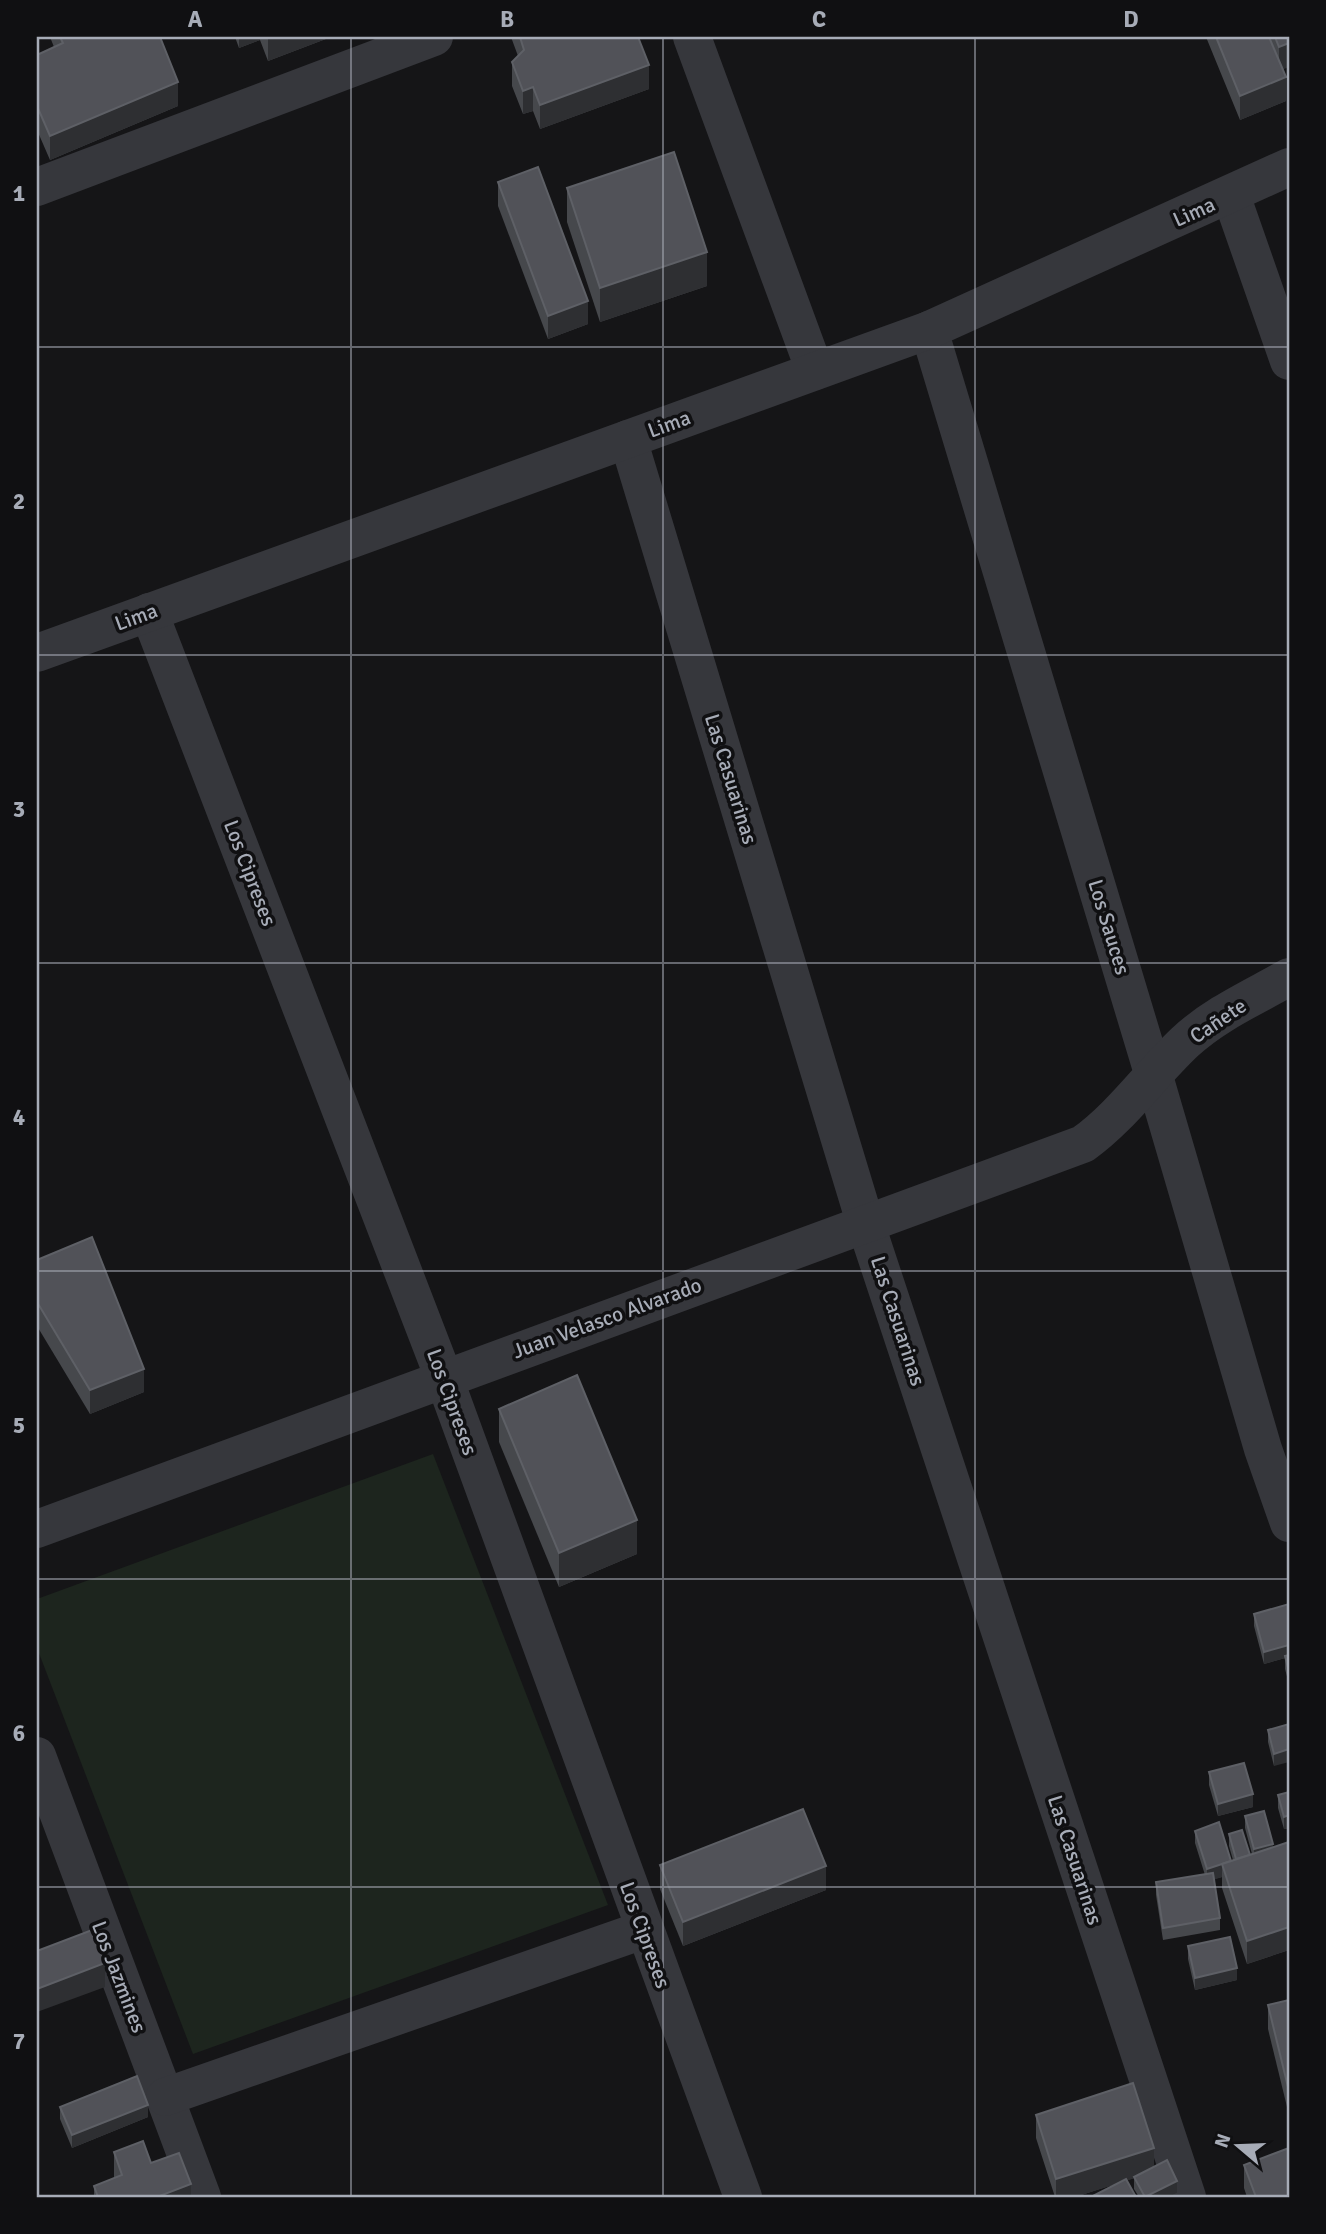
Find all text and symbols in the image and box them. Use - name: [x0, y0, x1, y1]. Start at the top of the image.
- text: A: [188, 5, 203, 34]
- text: B: [500, 5, 514, 34]
- text: C: [812, 5, 826, 34]
- text: D: [1123, 5, 1139, 34]
- text: 1: [13, 179, 25, 208]
- street label: Lima: [1169, 191, 1219, 233]
- street label: Lima: [644, 404, 694, 444]
- text: 2: [13, 487, 25, 516]
- street label: Lima: [111, 597, 161, 637]
- street label: Las Casuarinas: [699, 711, 763, 847]
- text: 3: [13, 795, 25, 824]
- street label: Los Cipreses: [218, 816, 282, 930]
- street label: Los Sauces: [1082, 876, 1136, 978]
- street label: Cañete: [1185, 993, 1251, 1049]
- text: 4: [13, 1103, 25, 1132]
- street label: Las Casuarinas: [865, 1253, 931, 1389]
- street label: Juan Velasco Alvarado: [509, 1272, 705, 1364]
- street label: Los Cipreses: [421, 1345, 483, 1459]
- text: 5: [13, 1411, 25, 1440]
- text: 6: [13, 1719, 25, 1748]
- street label: Las Casuarinas: [1042, 1792, 1108, 1928]
- street label: Los Cipreses: [614, 1878, 676, 1992]
- street label: Los Jazmines: [86, 1917, 152, 2037]
- text: 7: [13, 2027, 25, 2056]
- north arrow: [1204, 2112, 1274, 2182]
- text: N: [1209, 2131, 1236, 2151]

